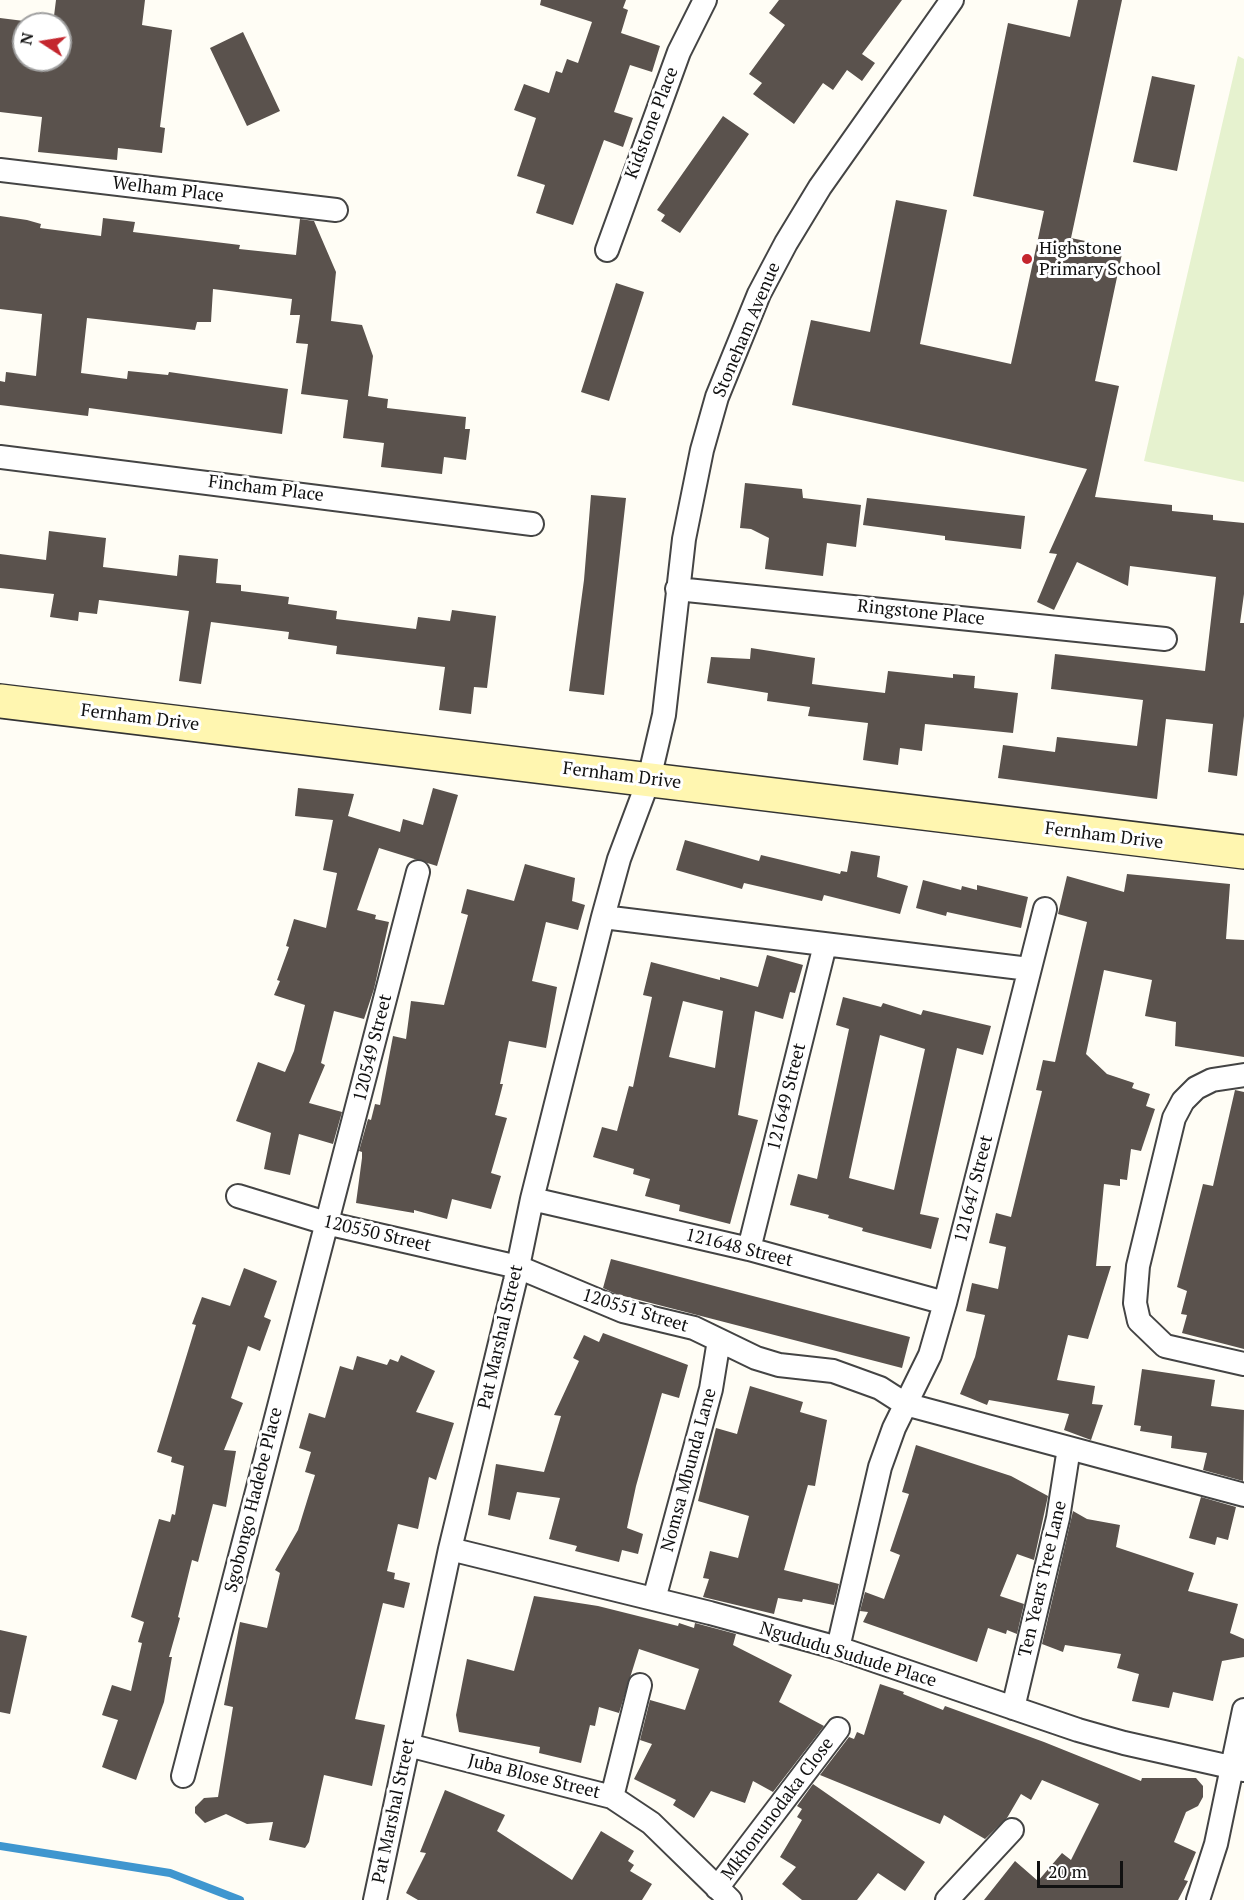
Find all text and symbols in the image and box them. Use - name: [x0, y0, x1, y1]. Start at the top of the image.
- north arrow: [12, 12, 72, 72]
- text: N: [14, 30, 38, 47]
- street label: Kidstone Place: [621, 64, 683, 182]
- street label: Welham Place: [111, 172, 225, 208]
- place label: Highstone Primary School: [1039, 238, 1161, 280]
- marker: Highstone Primary School: [1020, 252, 1034, 266]
- street label: Stoneham Avenue: [709, 259, 785, 401]
- street label: Fincham Place: [207, 471, 325, 507]
- street label: Ringstone Place: [856, 596, 986, 630]
- street label: Fernham Drive: [80, 700, 200, 736]
- street label: Fernham Drive: [562, 758, 682, 794]
- street label: Fernham Drive: [1044, 818, 1164, 854]
- street label: 120549 Street: [349, 992, 397, 1104]
- street label: 121649 Street: [763, 1041, 811, 1153]
- street label: 121647 Street: [950, 1133, 998, 1245]
- street label: 120550 Street: [321, 1211, 433, 1257]
- street label: 121648 Street: [683, 1224, 795, 1272]
- street label: Pat Marshal Street: [474, 1263, 528, 1411]
- street label: 120551 Street: [579, 1285, 691, 1337]
- street label: Nomsa Mbunda Lane: [657, 1386, 721, 1554]
- street label: Sgobongo Hadebe Place: [221, 1405, 287, 1595]
- street label: Ten Years Tree Lane: [1014, 1499, 1072, 1659]
- street label: Ngududu Sudude Place: [757, 1618, 939, 1692]
- street label: Mkhonunodaka Close: [717, 1734, 839, 1884]
- street label: Pat Marshal Street: [368, 1737, 420, 1885]
- street label: Juba Blose Street: [466, 1750, 602, 1804]
- scale bar: [1040, 1849, 1126, 1887]
- text: 20 m: [1048, 1859, 1087, 1883]

